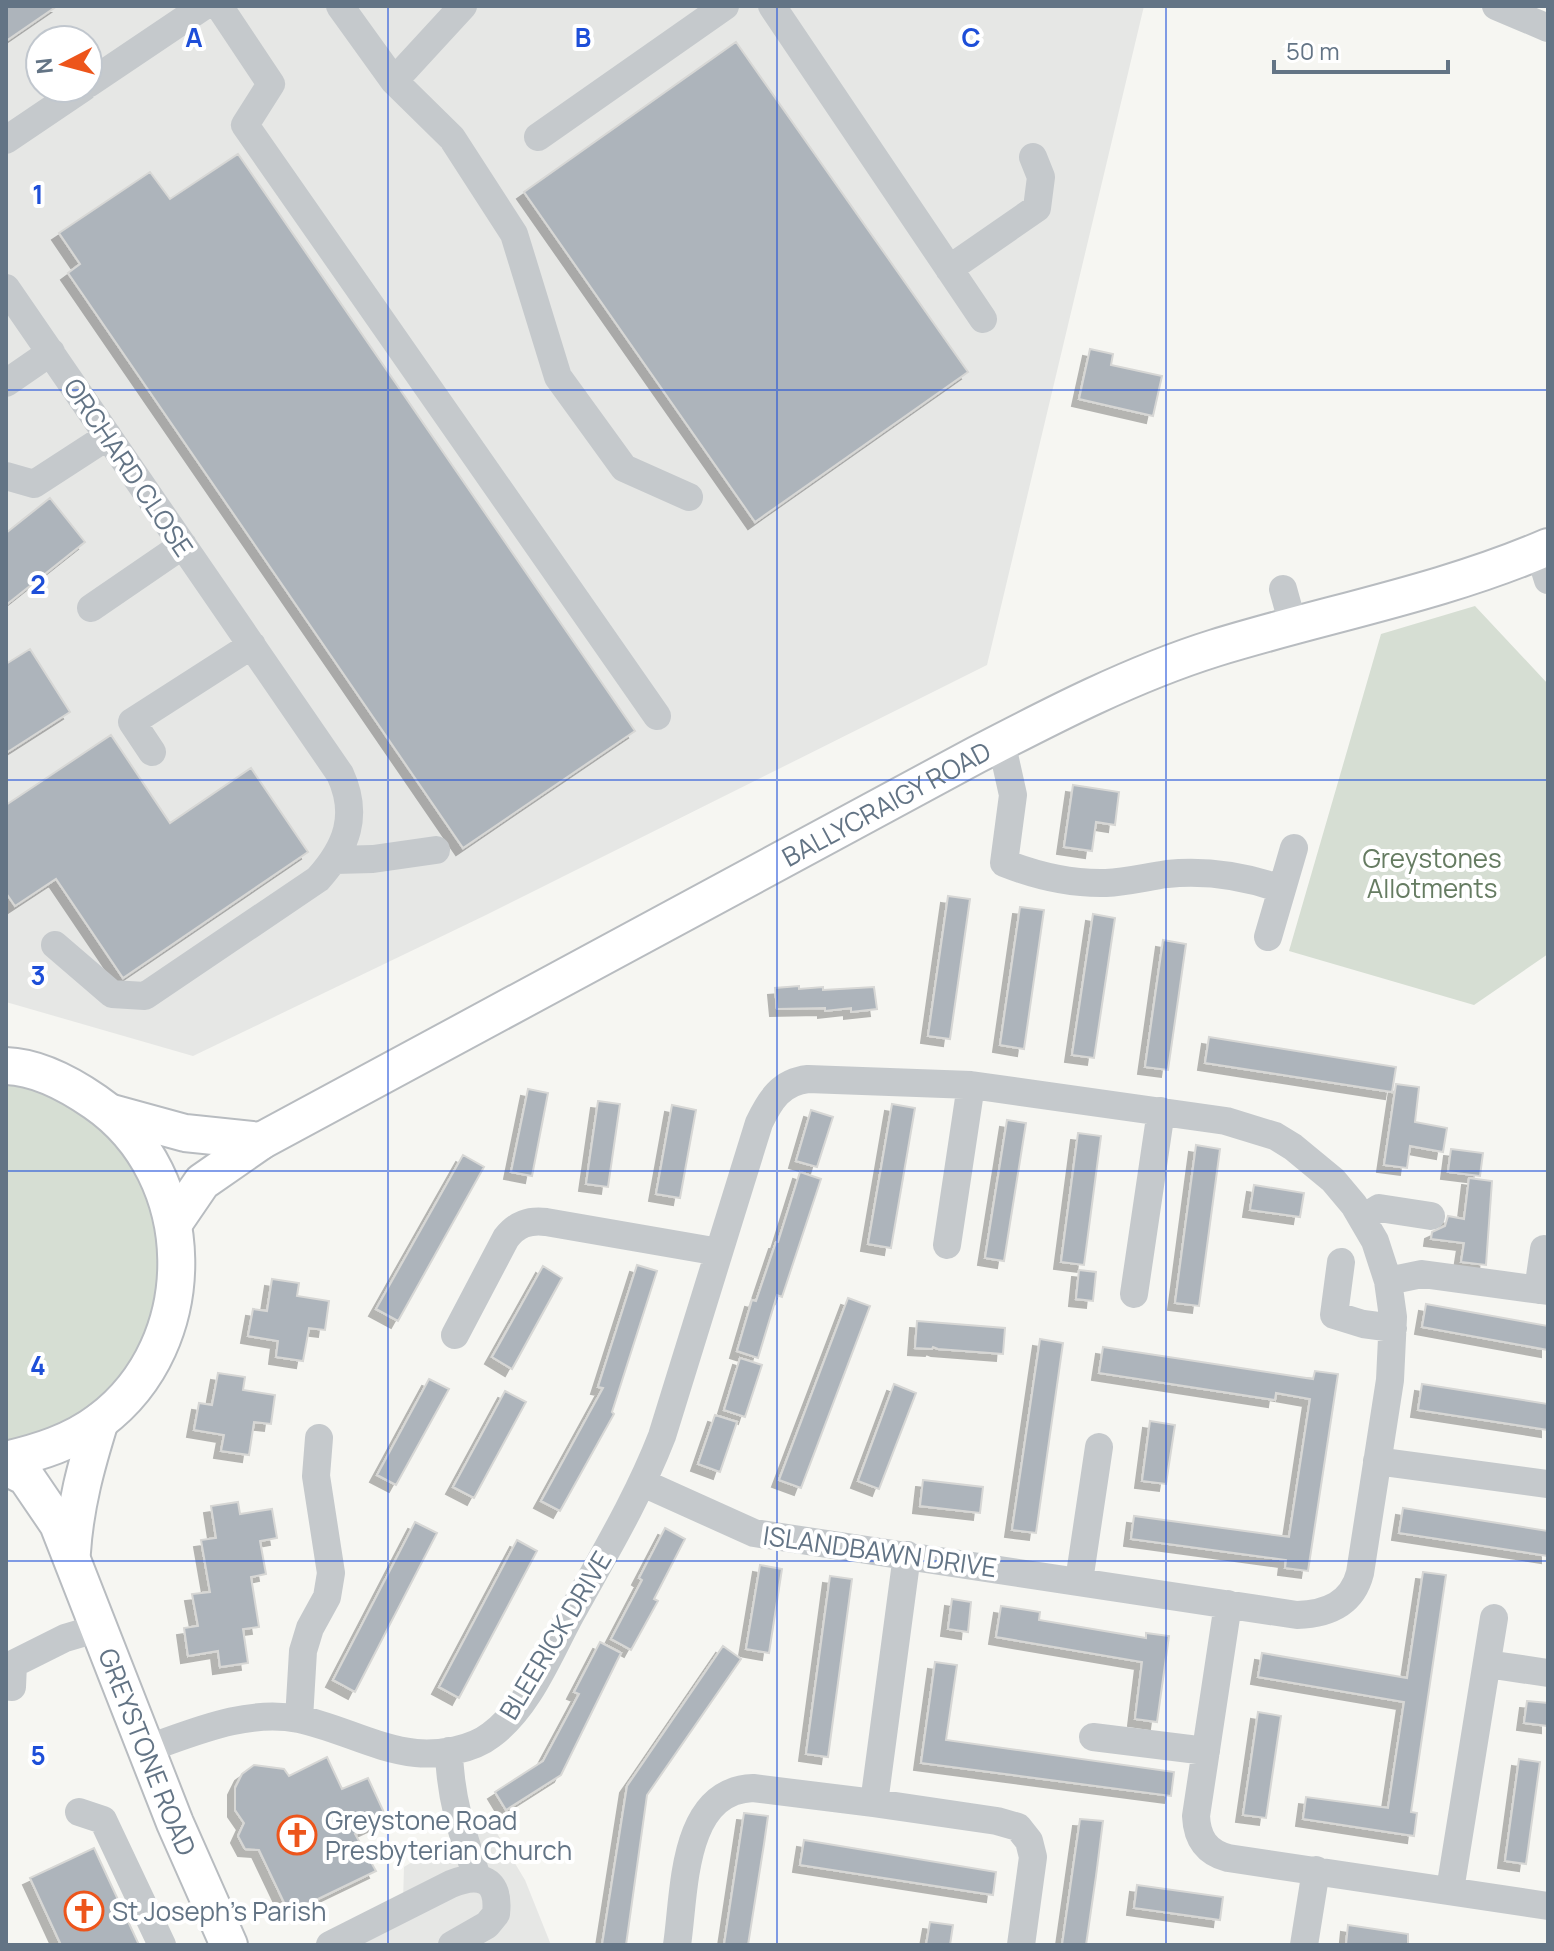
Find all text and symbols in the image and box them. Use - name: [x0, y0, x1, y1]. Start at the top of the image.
- text: A: [185, 19, 203, 55]
- text: B: [575, 19, 591, 55]
- text: C: [961, 19, 981, 55]
- north arrow: [24, 24, 104, 104]
- scale bar: [1274, 24, 1448, 74]
- text: 50 m: [1286, 34, 1340, 67]
- text: N: [28, 57, 60, 76]
- text: 1: [32, 176, 44, 212]
- street label: ORCHARD CLOSE: [56, 371, 202, 563]
- text: 2: [30, 566, 46, 602]
- street label: BALLYCRAIGY ROAD: [775, 733, 997, 874]
- park label: Greystones Allotments: [1362, 840, 1502, 906]
- text: 3: [30, 957, 46, 993]
- text: 4: [30, 1347, 46, 1383]
- street label: ISLANDBAWN DRIVE: [761, 1517, 999, 1585]
- street label: BLEERICK DRIVE: [491, 1544, 619, 1726]
- street label: GREYSTONE ROAD: [90, 1643, 205, 1861]
- text: 5: [30, 1737, 46, 1773]
- place label: Greystone Road Presbyterian Church: [325, 1802, 572, 1868]
- church icon: Greystone Road Presbyterian Church: [276, 1814, 318, 1856]
- church icon: St Joseph's Parish: [63, 1890, 105, 1932]
- place label: St Joseph's Parish: [112, 1893, 326, 1929]

